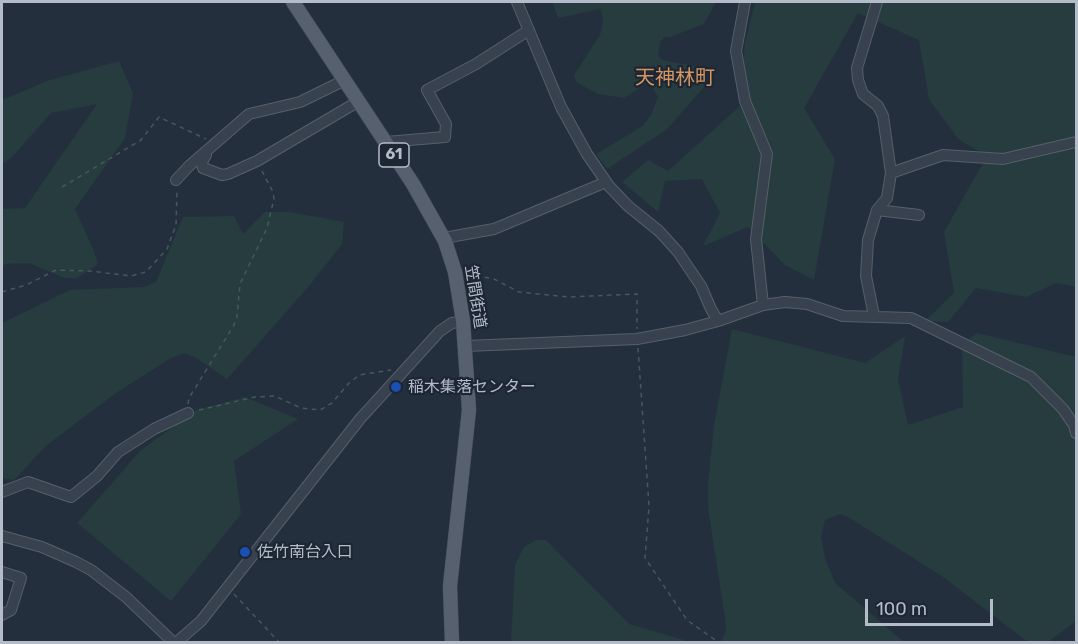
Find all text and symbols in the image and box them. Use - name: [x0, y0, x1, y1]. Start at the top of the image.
- district label: 天神林町: [635, 66, 715, 90]
- road number: 61: [379, 143, 409, 167]
- street label: 笠間街道: [461, 264, 489, 330]
- place label: 稲木集落センター: [408, 377, 536, 397]
- marker: 稲木集落センター: [389, 380, 403, 394]
- place label: 佐竹南台入口: [257, 542, 353, 562]
- marker: 佐竹南台入口: [238, 545, 252, 559]
- scale bar: [868, 587, 996, 625]
- text: 100 m: [876, 598, 927, 620]

